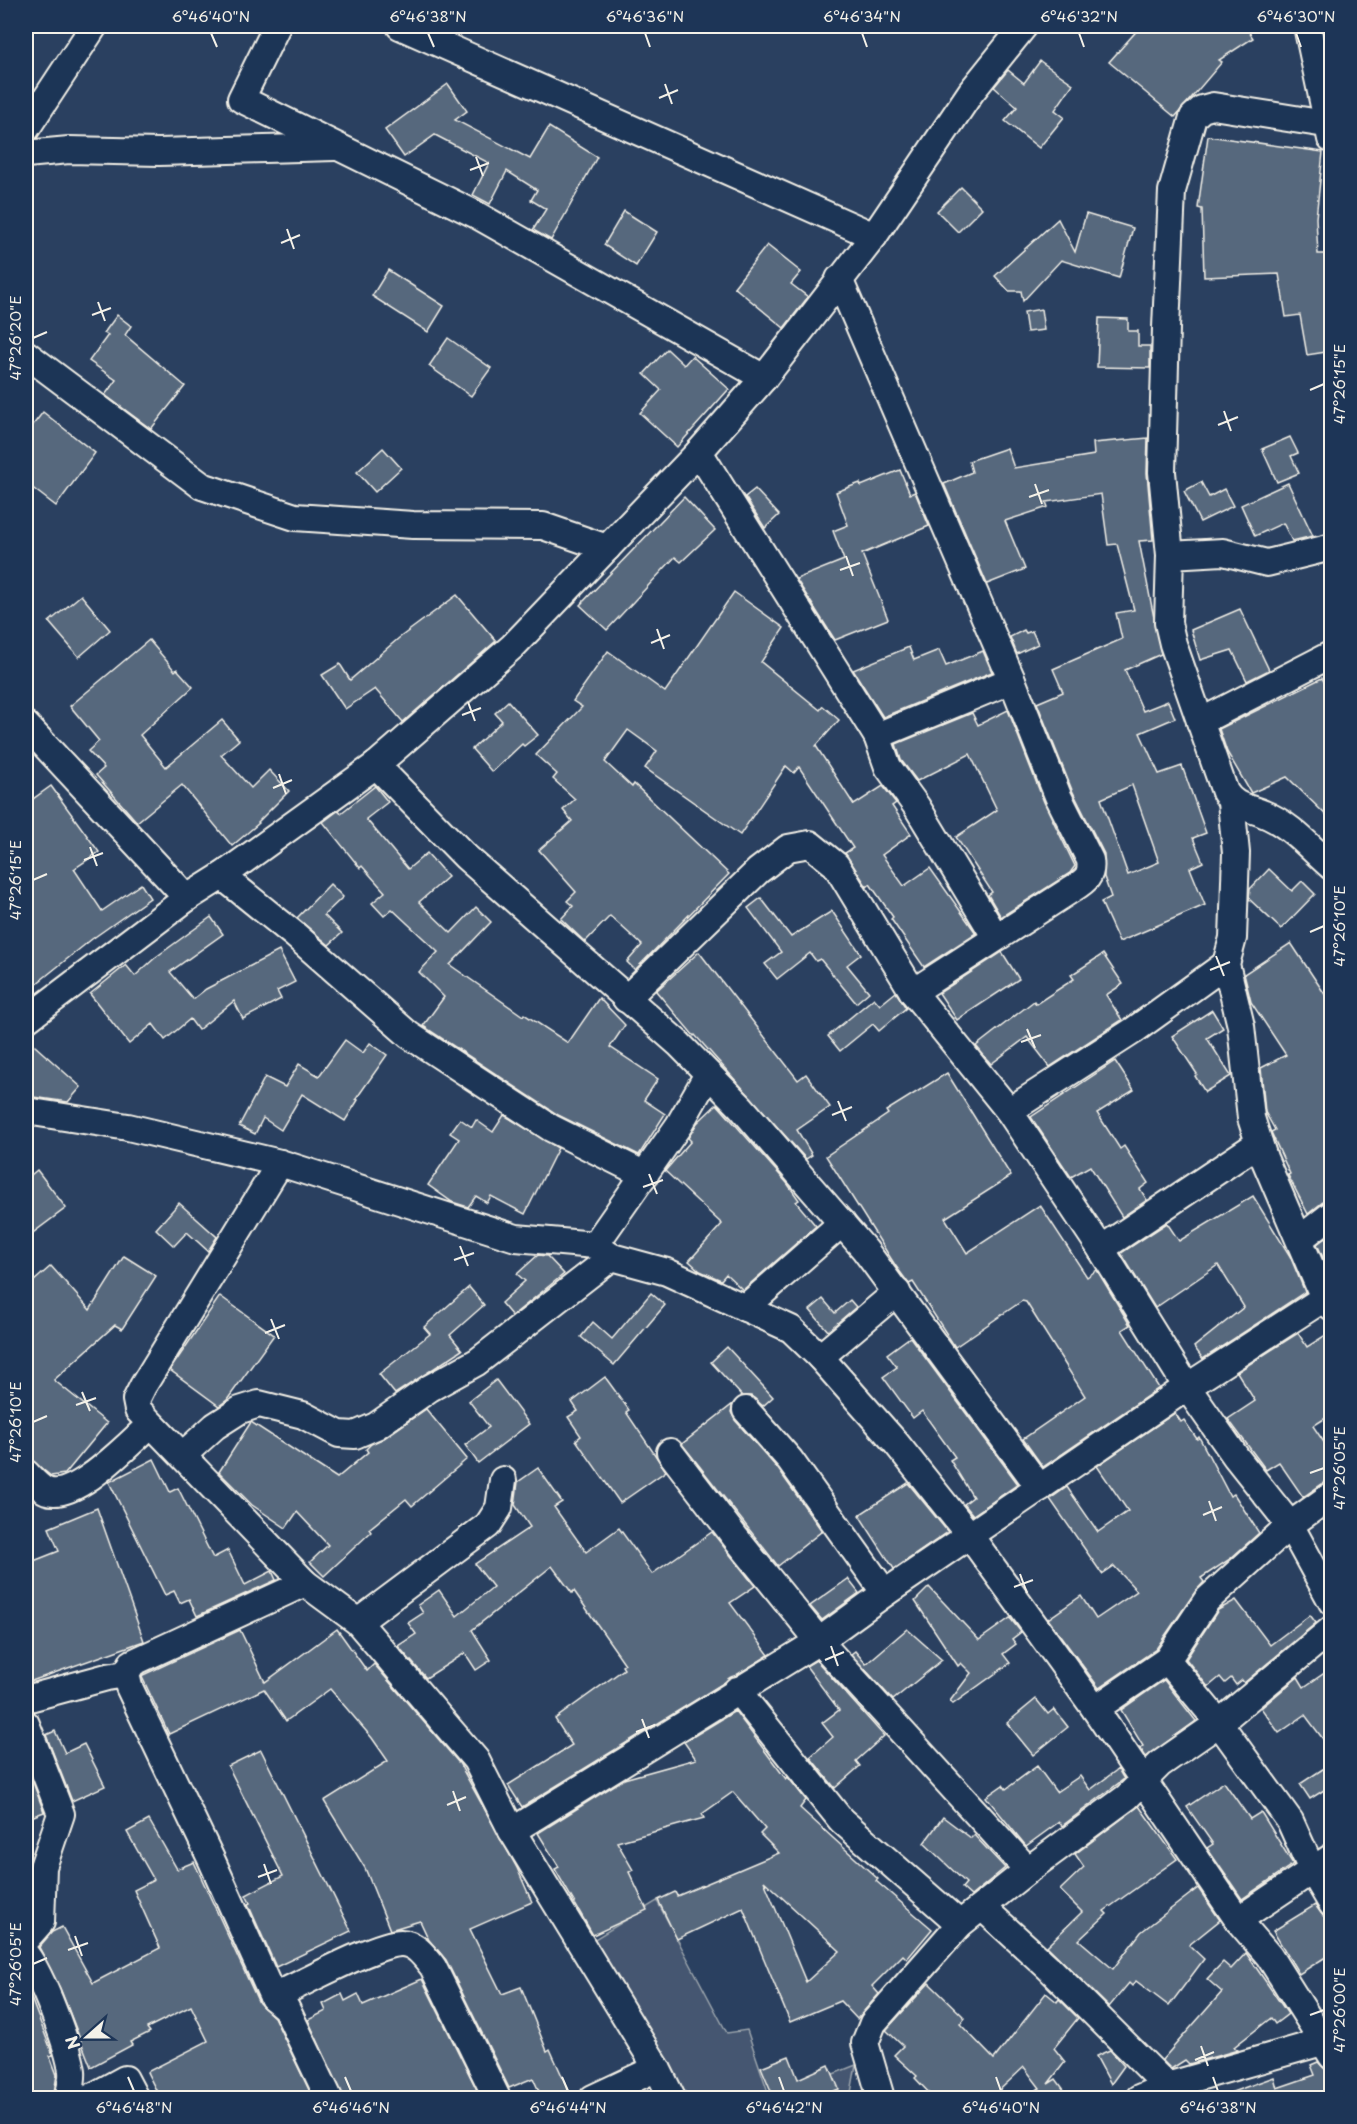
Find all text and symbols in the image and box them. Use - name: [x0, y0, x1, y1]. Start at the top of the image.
- text: 6°46'40"N: [172, 4, 250, 27]
- text: 6°46'38"N: [389, 4, 467, 27]
- text: 6°46'36"N: [606, 4, 684, 27]
- text: 6°46'34"N: [823, 4, 901, 27]
- text: 6°46'32"N: [1040, 4, 1118, 27]
- text: 6°46'30"N: [1257, 4, 1335, 27]
- text: 47°26'20"E: [3, 295, 26, 381]
- text: 47°26'15"E: [1327, 344, 1350, 424]
- text: 47°26'15"E: [3, 840, 26, 920]
- text: 47°26'10"E: [1327, 885, 1350, 967]
- text: 47°26'10"E: [3, 1381, 26, 1463]
- text: 47°26'05"E: [1327, 1426, 1350, 1510]
- text: 47°26'05"E: [3, 1922, 26, 2006]
- text: 47°26'00"E: [1327, 1967, 1350, 2053]
- north arrow: [57, 2007, 117, 2067]
- text: N: [59, 2033, 86, 2053]
- text: 6°46'48"N: [95, 2095, 173, 2118]
- text: 6°46'46"N: [312, 2095, 390, 2118]
- text: 6°46'44"N: [529, 2095, 607, 2118]
- text: 6°46'42"N: [745, 2095, 823, 2118]
- text: 6°46'40"N: [962, 2095, 1040, 2118]
- text: 6°46'38"N: [1179, 2095, 1257, 2118]

